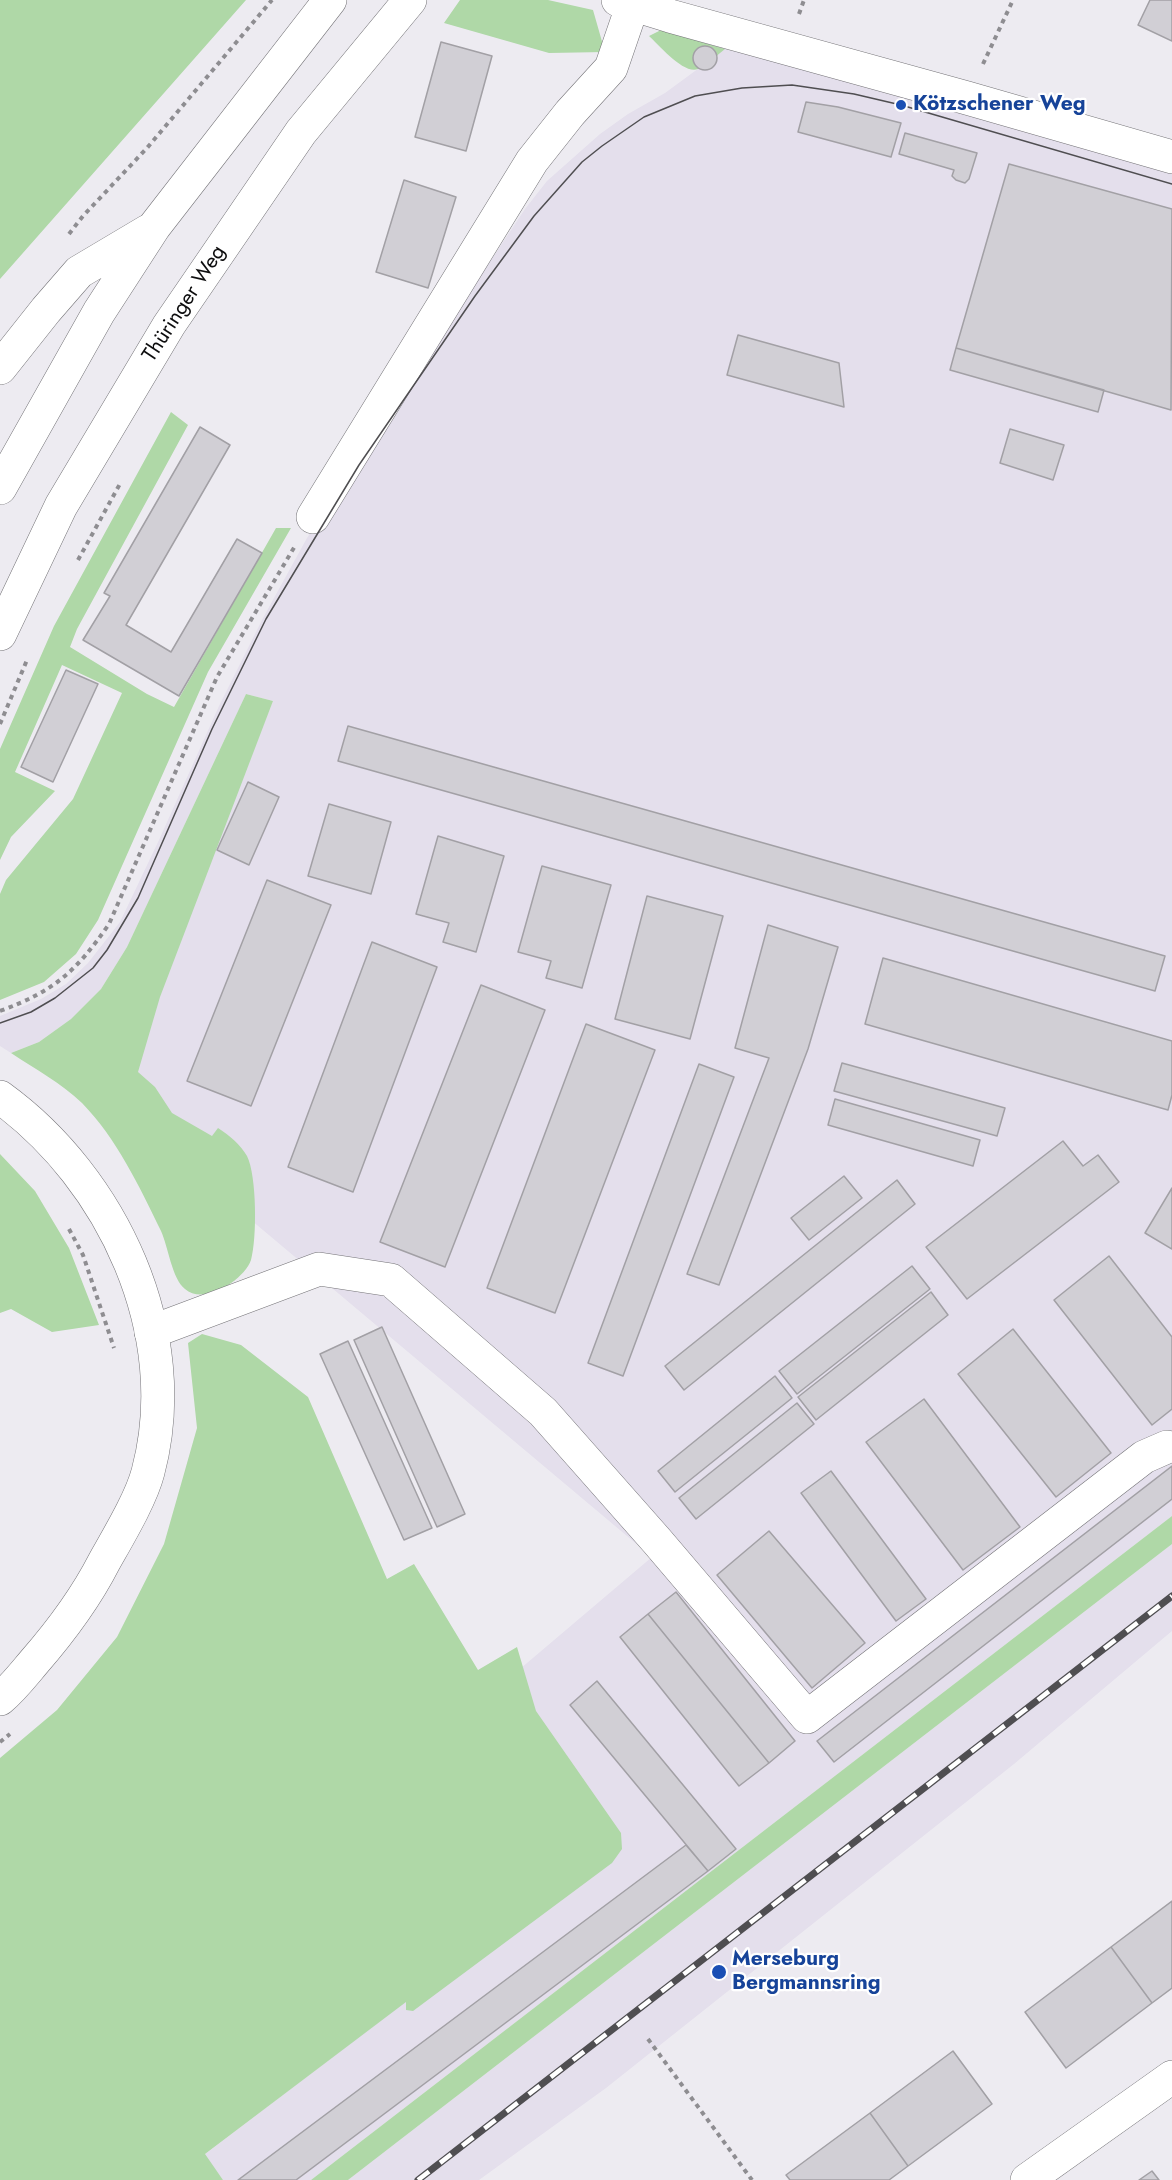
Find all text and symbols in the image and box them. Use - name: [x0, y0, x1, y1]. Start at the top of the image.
- place label: Kötzschener Weg: [913, 92, 1086, 118]
- marker: Kötzschener Weg: [894, 98, 908, 112]
- street label: Thüringer Weg: [138, 241, 232, 367]
- place label: Merseburg Bergmannsring: [732, 1947, 881, 1997]
- marker: Merseburg Bergmannsring: [710, 1963, 728, 1981]

